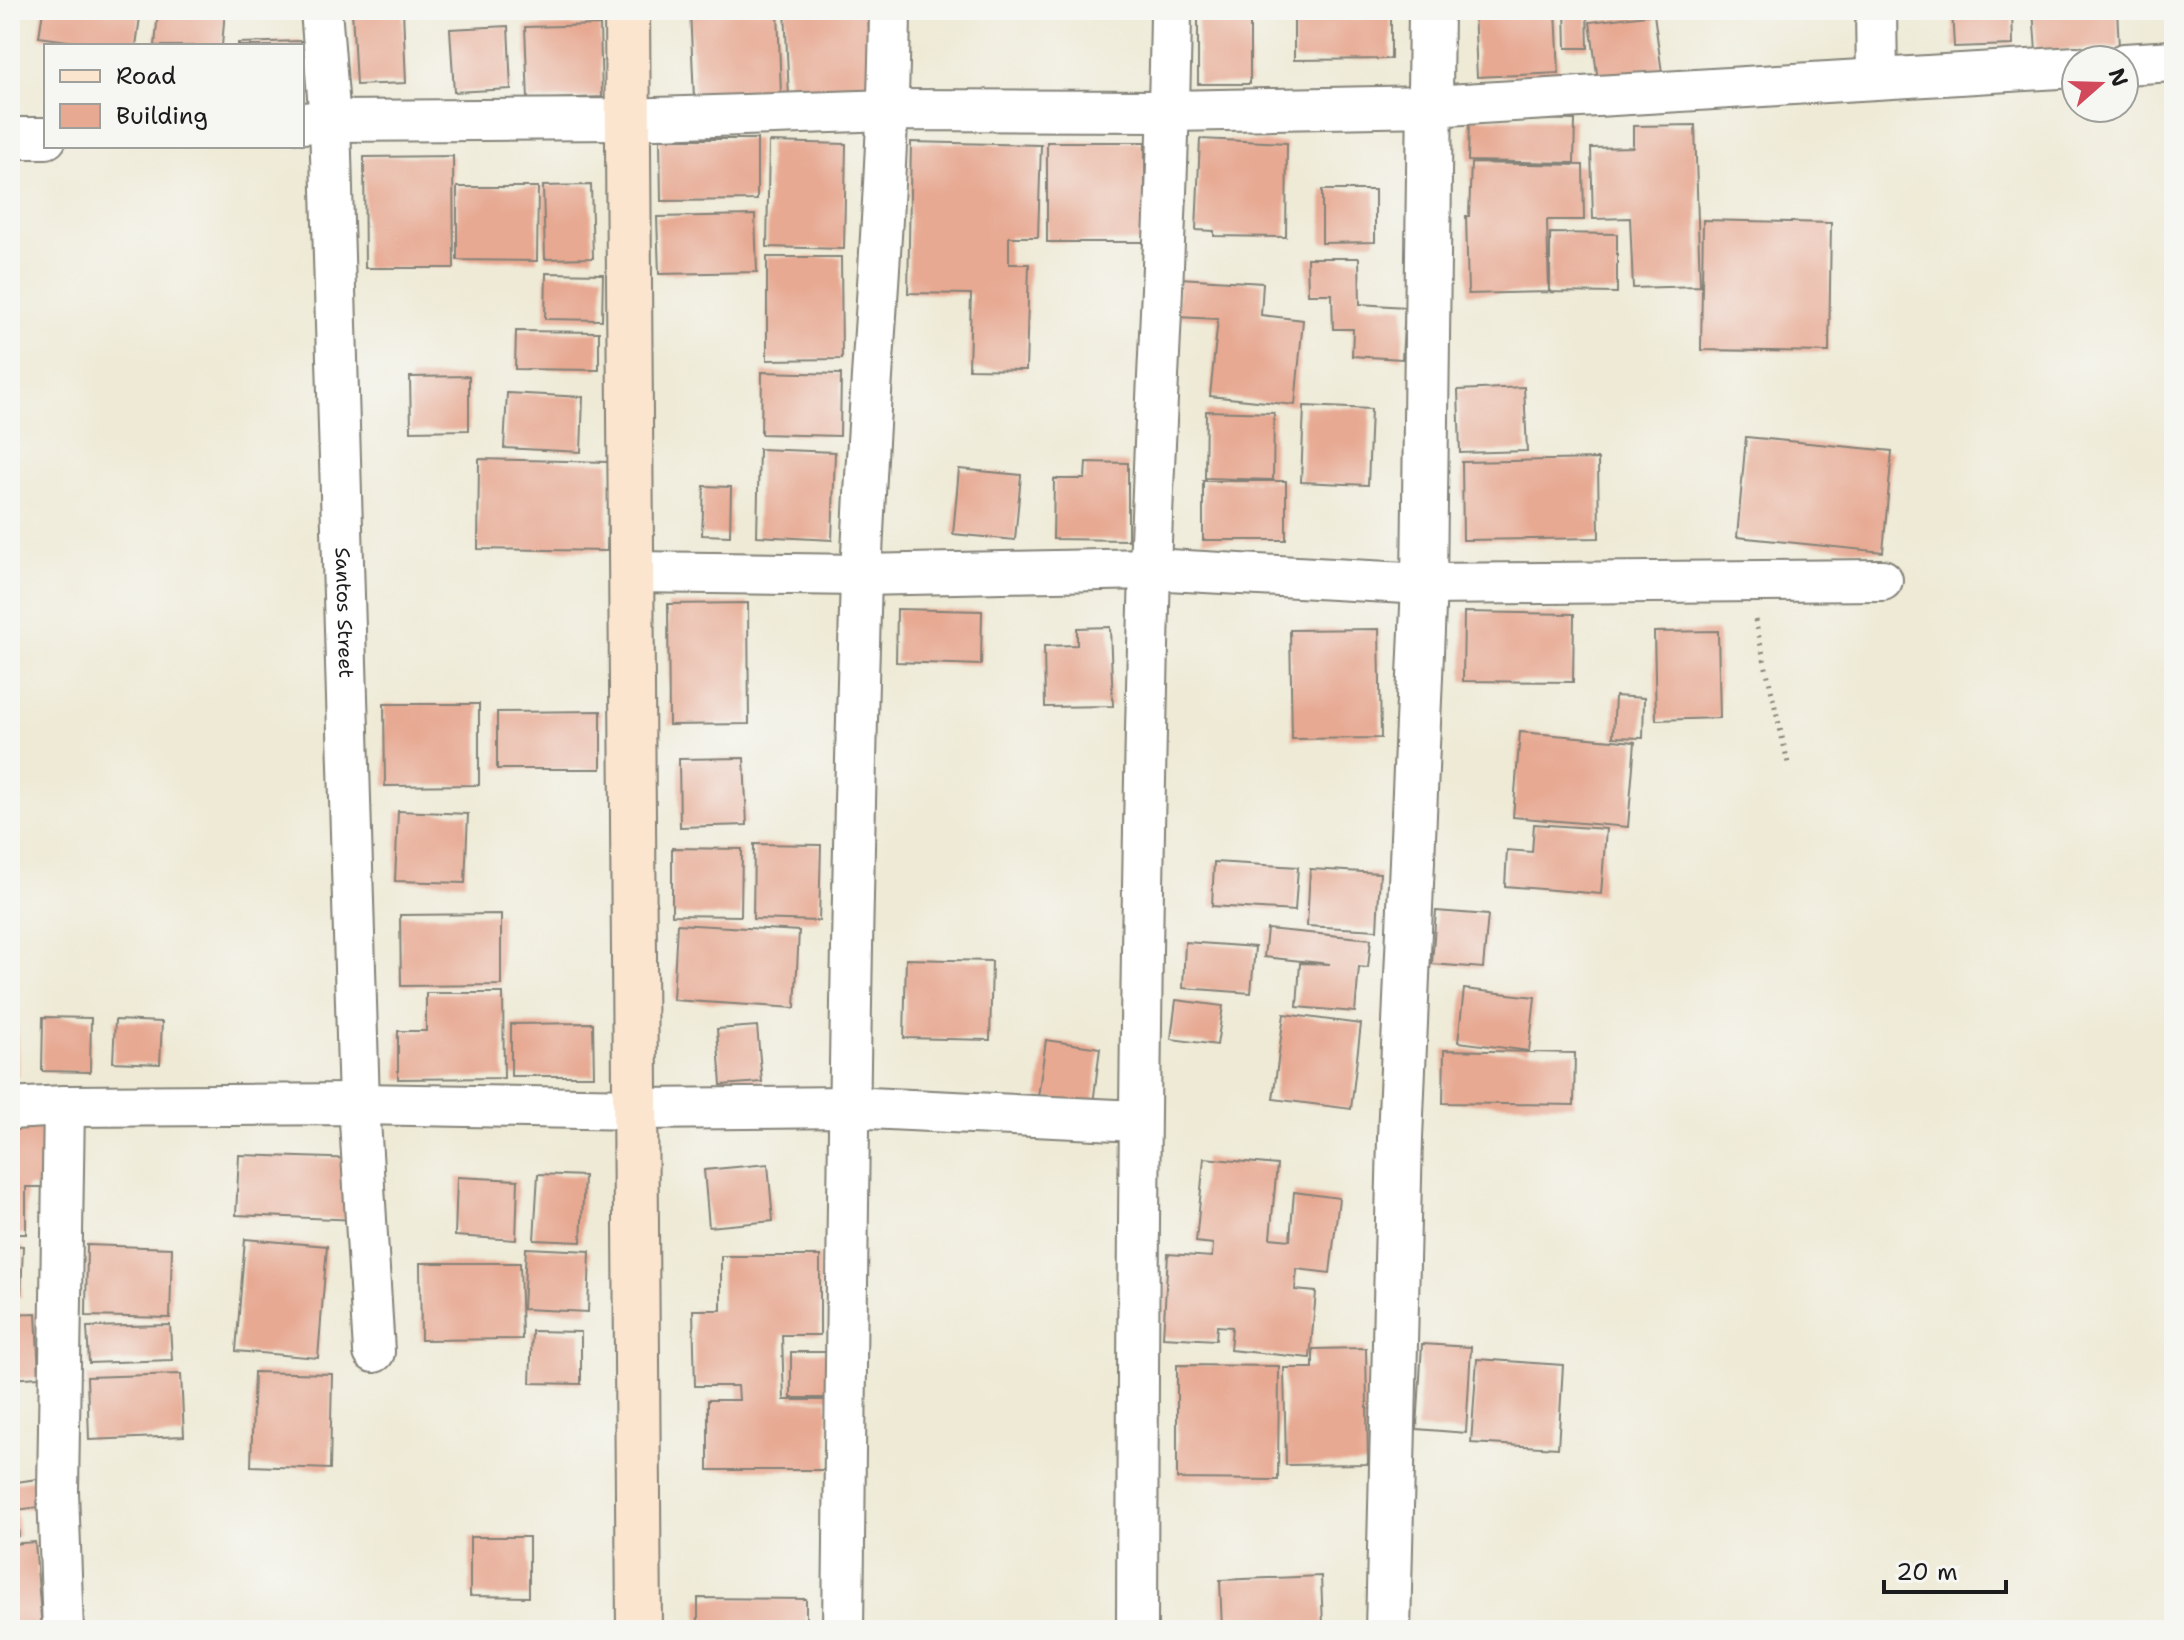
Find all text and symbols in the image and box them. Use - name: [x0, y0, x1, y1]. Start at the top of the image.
- legend: [44, 44, 304, 148]
- north arrow: [2060, 44, 2140, 124]
- text: Road: [116, 60, 176, 92]
- text: N: [2102, 64, 2135, 90]
- text: Building: [116, 100, 208, 132]
- street label: Santos Street: [330, 547, 359, 679]
- scale bar: [1884, 1544, 2006, 1594]
- text: 20 m: [1896, 1556, 1958, 1588]

